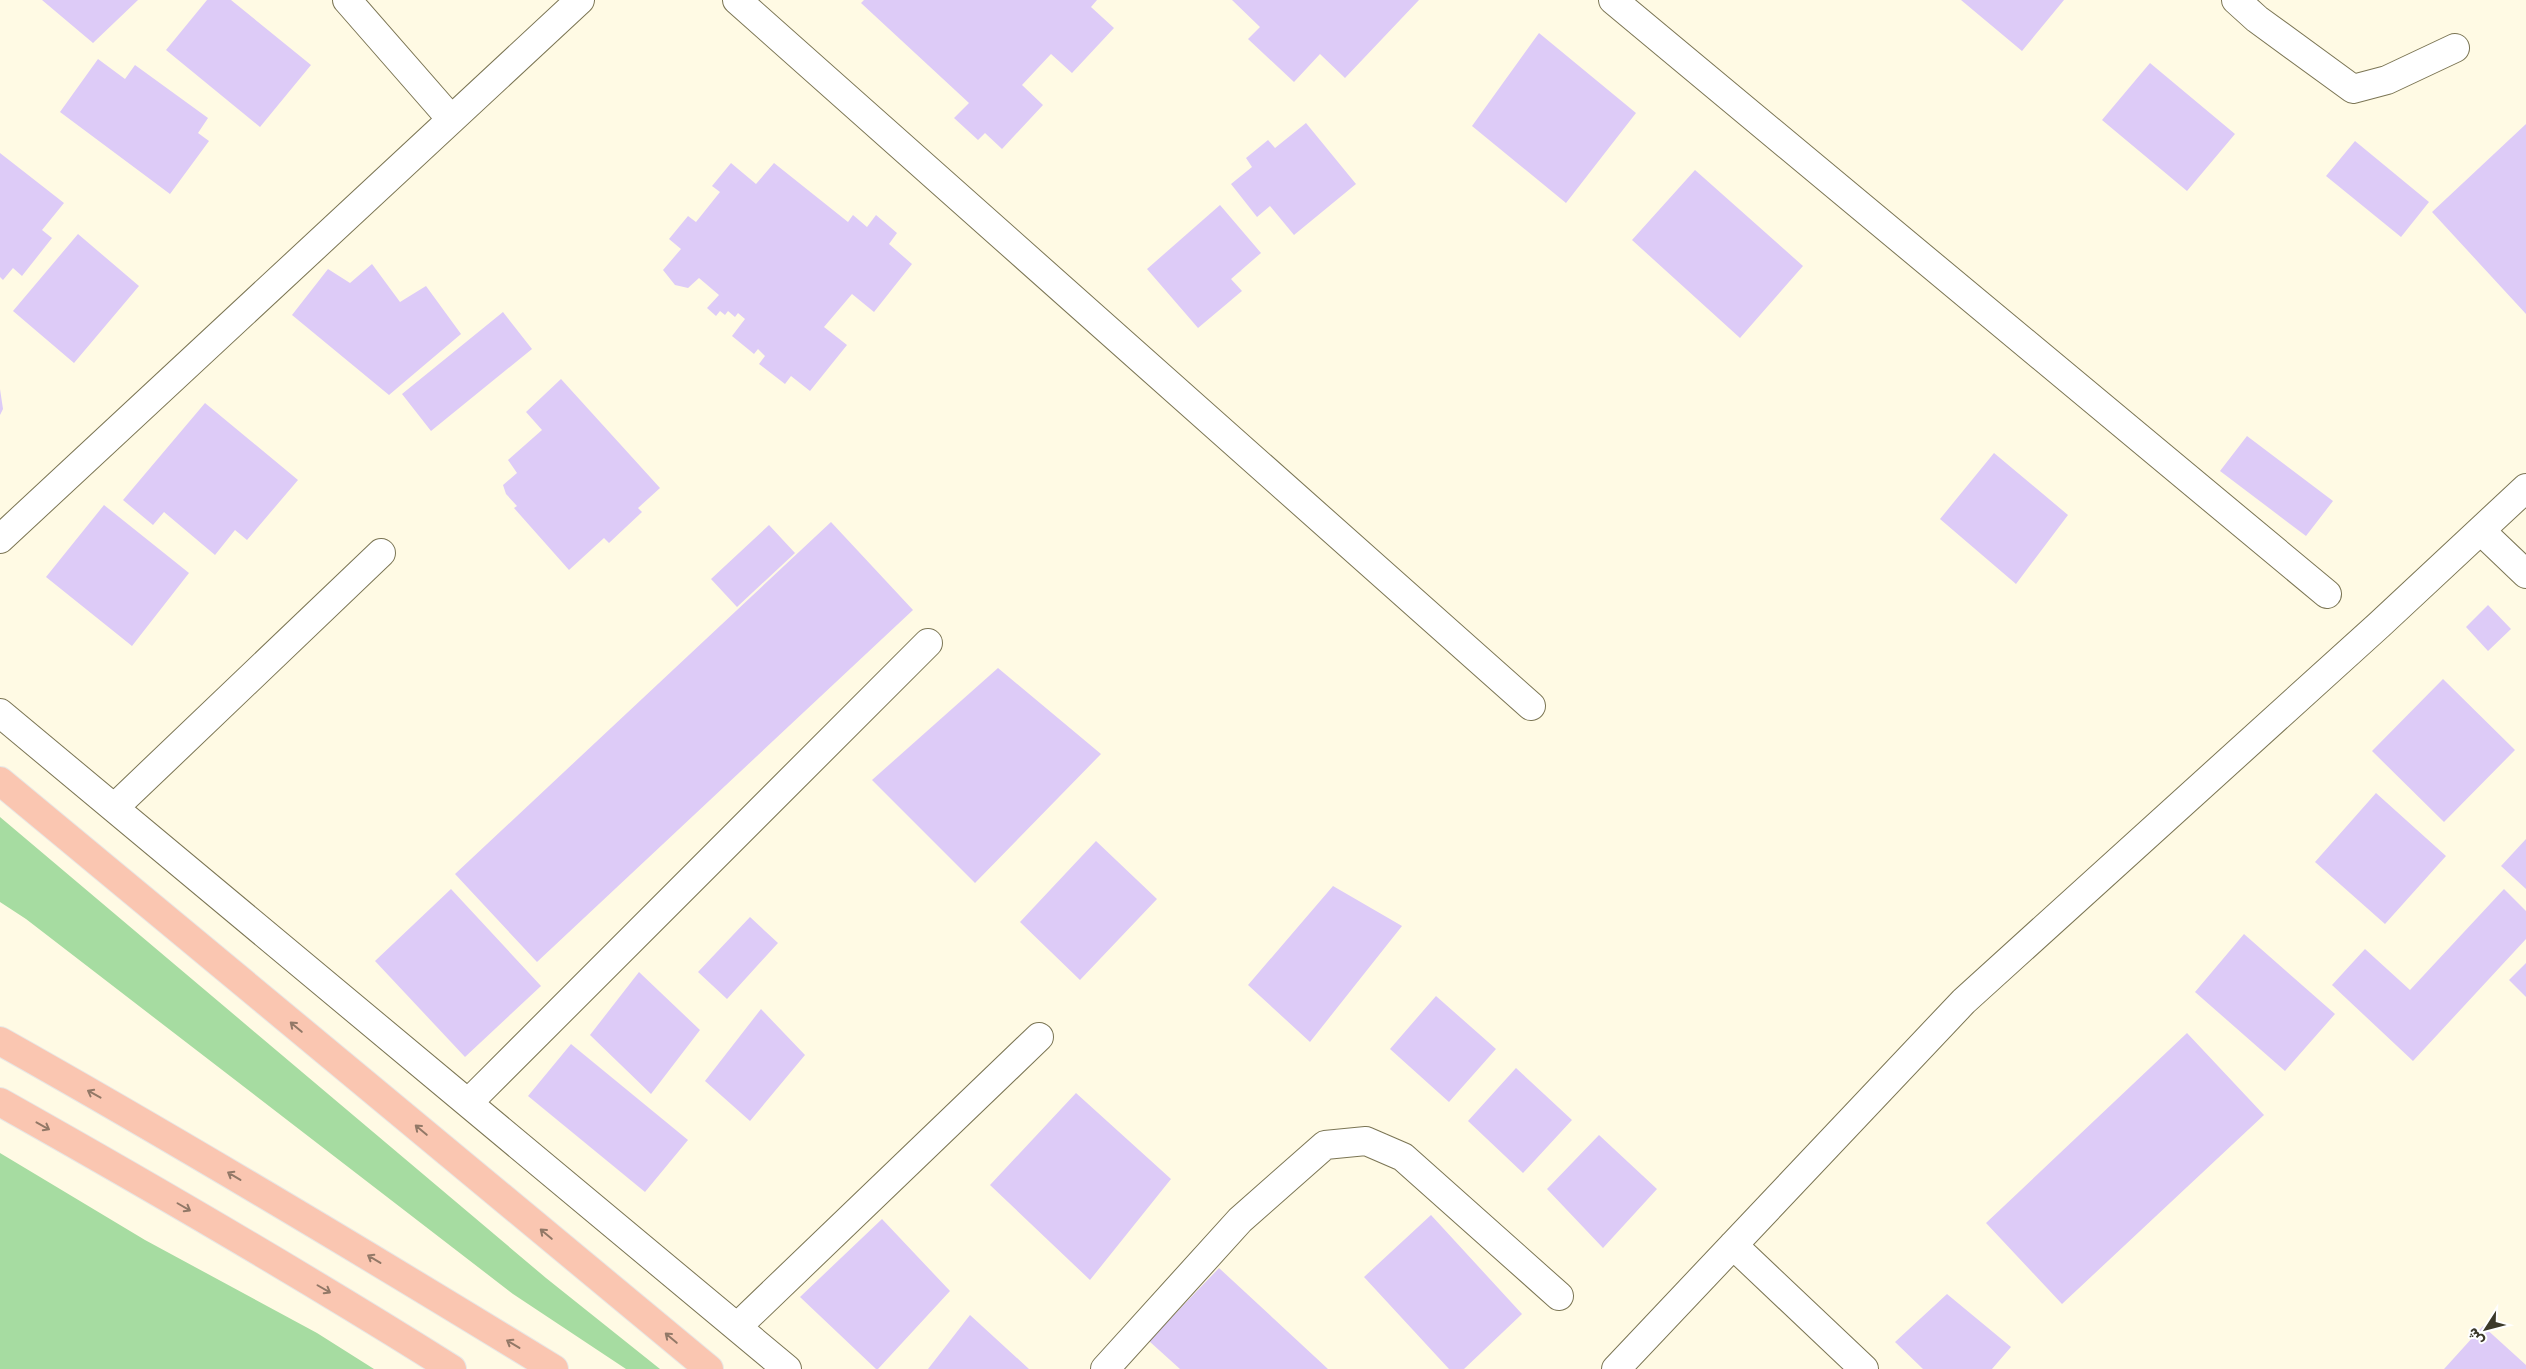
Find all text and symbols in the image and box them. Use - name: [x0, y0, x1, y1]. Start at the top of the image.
- one-way arrow: [290, 1021, 303, 1032]
- one-way arrow: [87, 1089, 102, 1098]
- one-way arrow: [35, 1121, 50, 1131]
- one-way arrow: [415, 1125, 428, 1136]
- one-way arrow: [227, 1171, 242, 1181]
- one-way arrow: [176, 1202, 190, 1212]
- one-way arrow: [540, 1229, 553, 1240]
- one-way arrow: [367, 1254, 381, 1264]
- one-way arrow: [316, 1284, 331, 1294]
- north arrow: [2461, 1304, 2511, 1354]
- text: ش: [2464, 1324, 2488, 1349]
- one-way arrow: [665, 1332, 678, 1343]
- one-way arrow: [506, 1338, 520, 1348]

